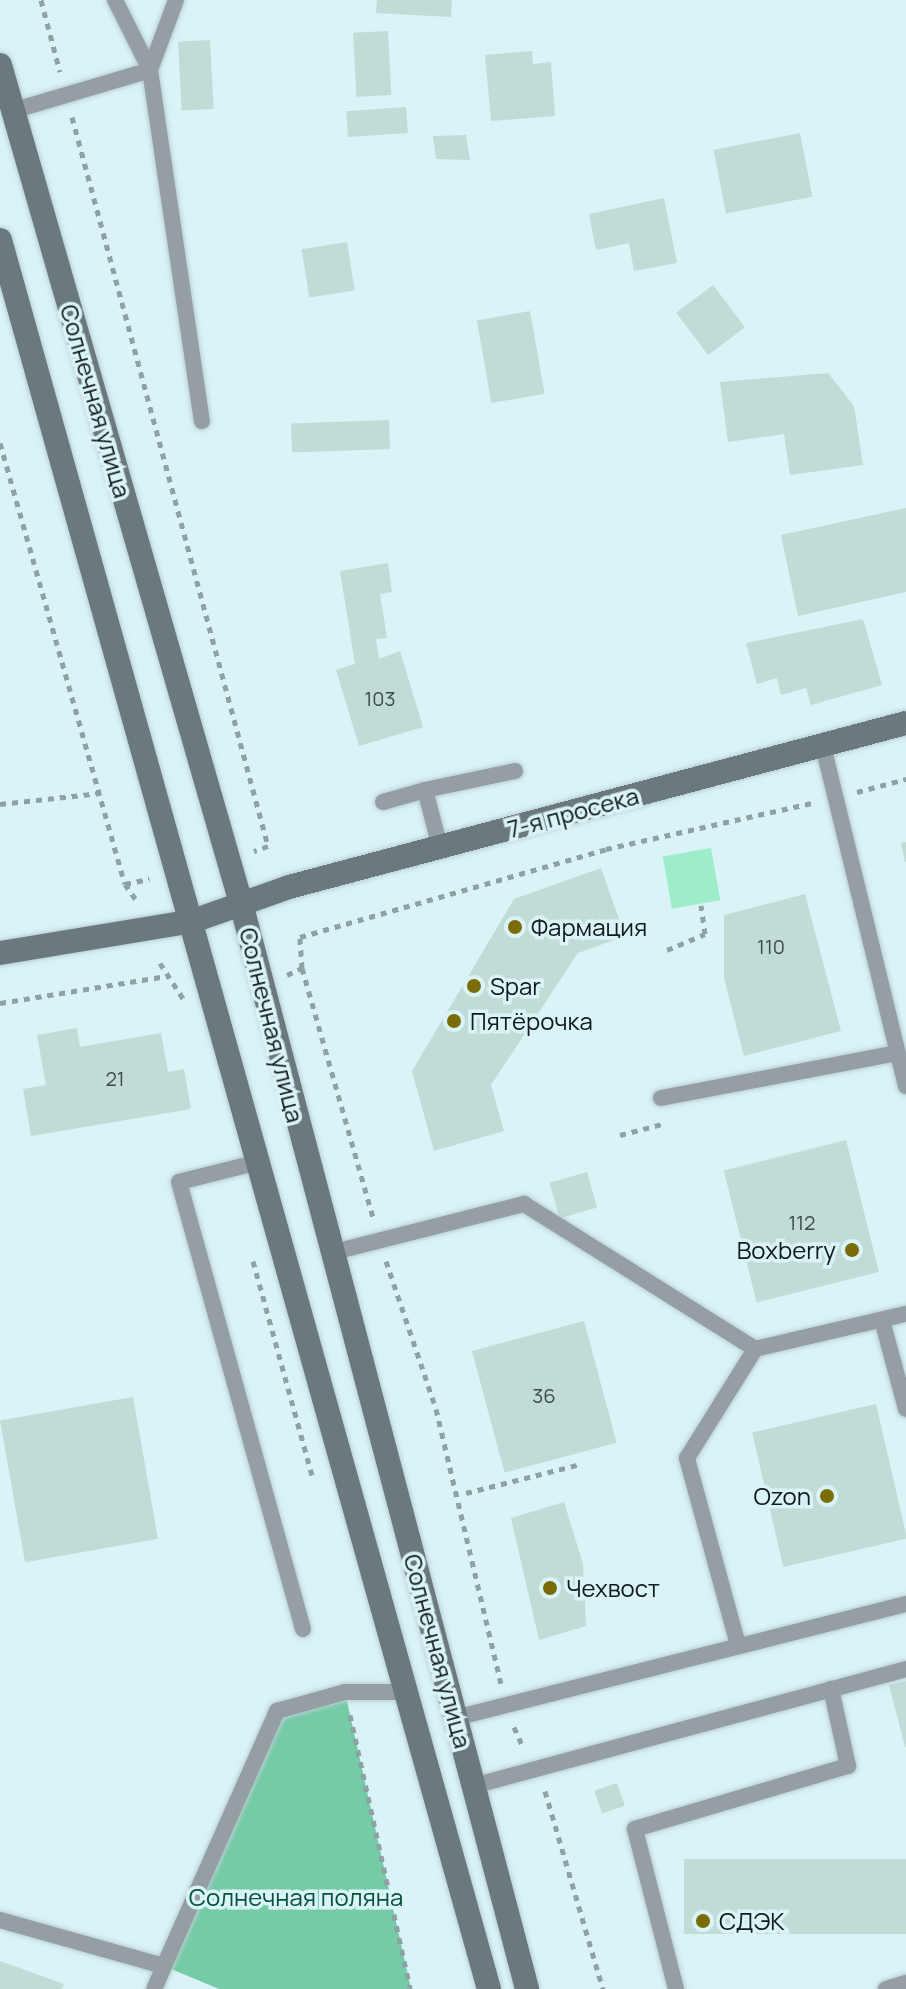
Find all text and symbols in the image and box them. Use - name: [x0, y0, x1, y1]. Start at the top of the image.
- street label: Солнечная улица: [55, 301, 137, 501]
- house number: 103: [364, 686, 396, 710]
- street label: 7-я просека: [504, 781, 642, 843]
- place label: Фармация: [531, 913, 647, 941]
- marker: Фармация: [506, 918, 524, 936]
- street label: Солнечная улица: [234, 925, 310, 1125]
- house number: 110: [757, 934, 785, 958]
- place label: Spar: [490, 972, 541, 1000]
- marker: Spar: [465, 977, 483, 995]
- place label: Пятёрочка: [470, 1007, 593, 1035]
- marker: Пятёрочка: [445, 1012, 463, 1030]
- house number: 21: [105, 1066, 125, 1090]
- house number: 112: [789, 1210, 815, 1234]
- place label: Boxberry: [737, 1236, 836, 1264]
- marker: Boxberry: [843, 1241, 861, 1259]
- house number: 36: [532, 1383, 556, 1407]
- place label: Ozon: [753, 1482, 811, 1510]
- marker: Ozon: [818, 1487, 836, 1505]
- street label: Солнечная улица: [398, 1551, 478, 1751]
- place label: Чехвост: [566, 1574, 660, 1602]
- marker: Чехвост: [541, 1579, 559, 1597]
- park label: Солнечная поляна: [189, 1883, 403, 1911]
- place label: СДЭК: [719, 1907, 785, 1935]
- marker: СДЭК: [694, 1912, 712, 1930]

